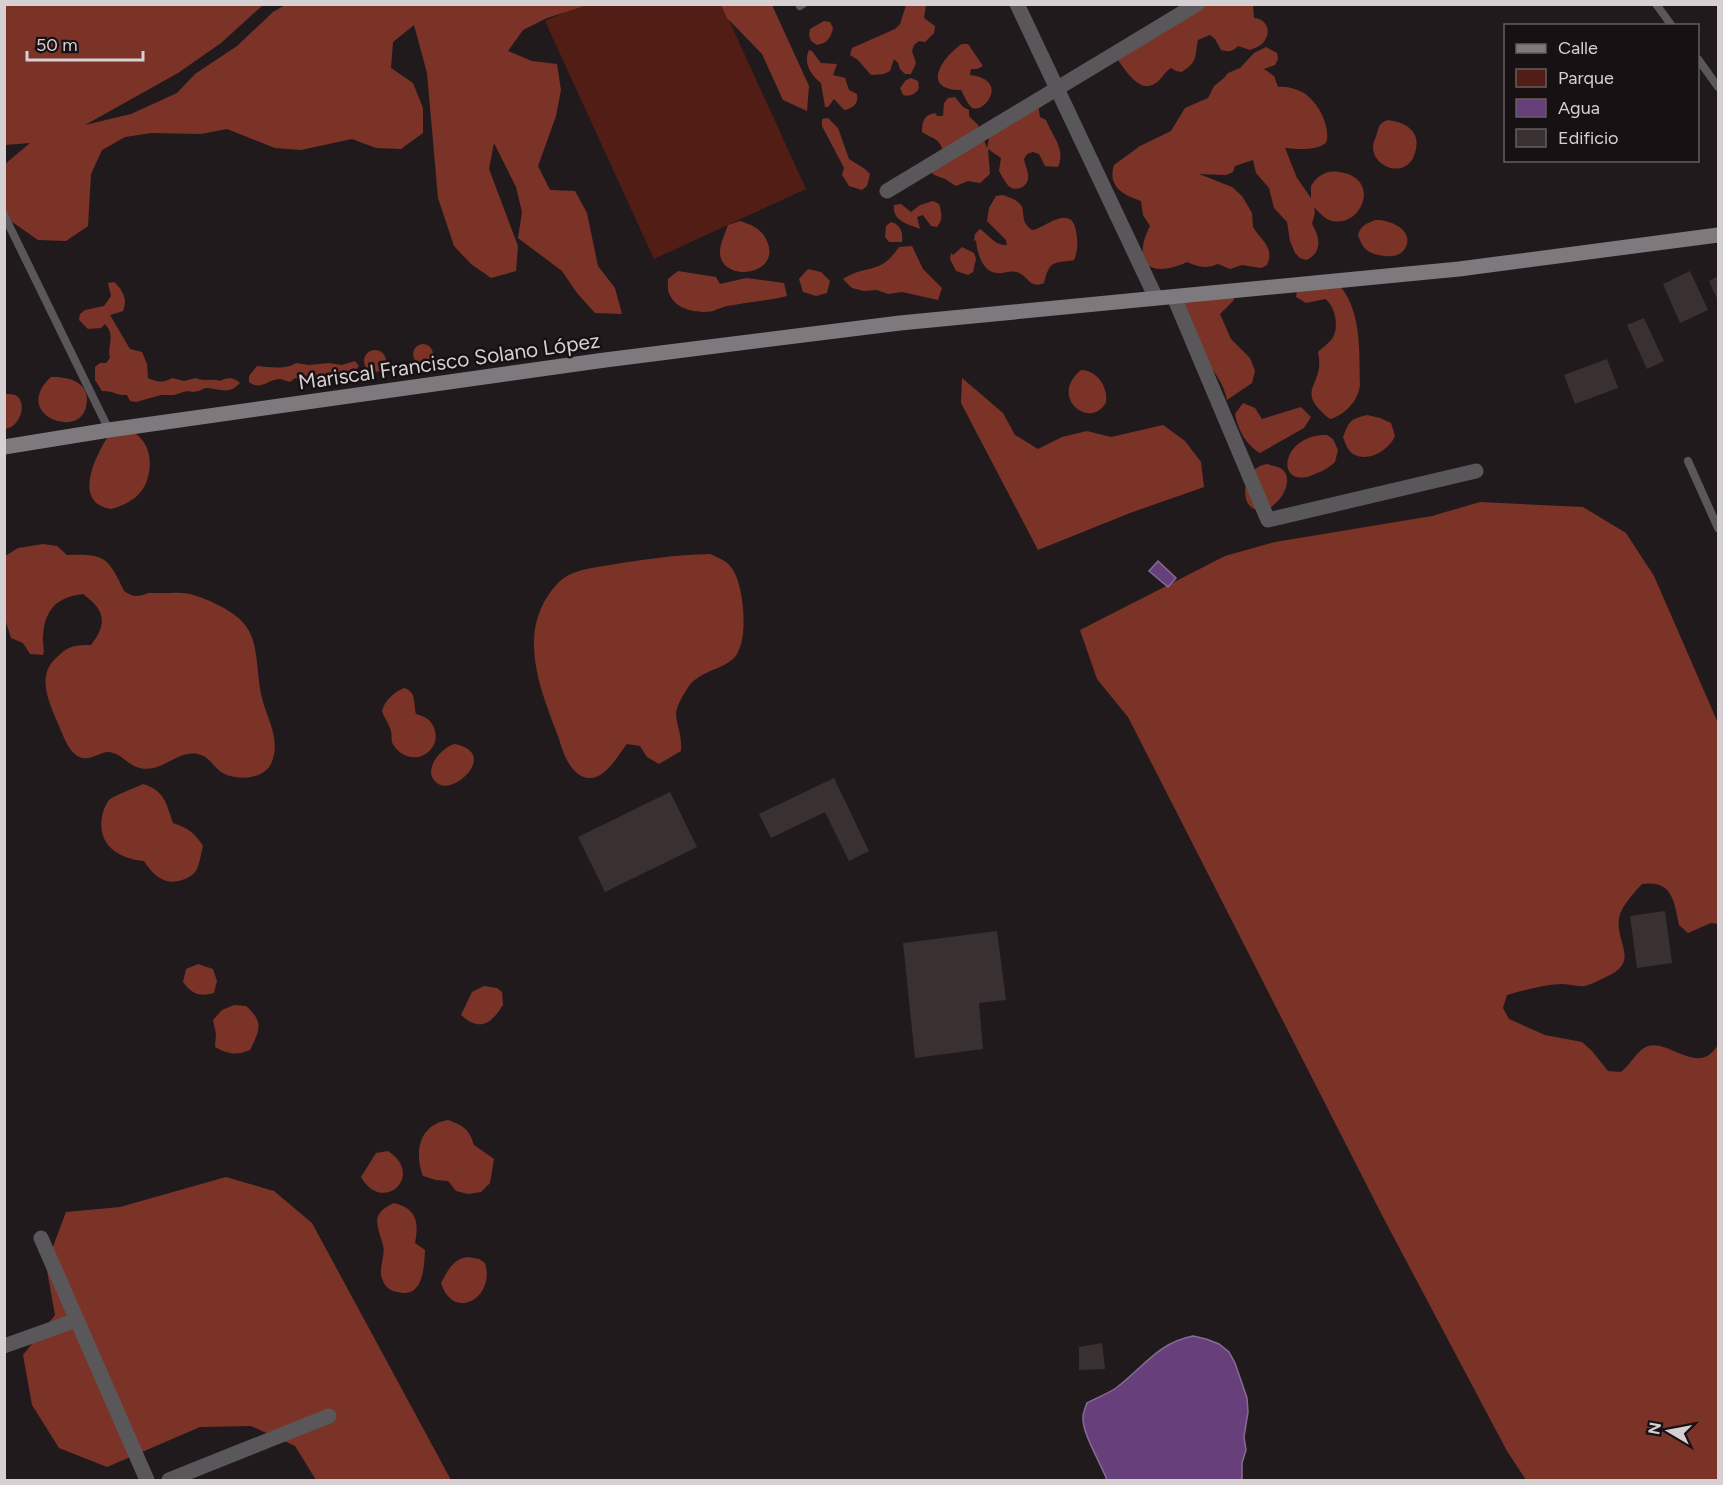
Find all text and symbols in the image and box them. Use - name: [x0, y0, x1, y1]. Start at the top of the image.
- scale bar: [27, 24, 142, 62]
- legend: [1504, 24, 1699, 162]
- text: 50 m: [36, 34, 78, 56]
- text: Calle: [1558, 37, 1598, 59]
- text: Parque: [1558, 67, 1614, 89]
- text: Agua: [1558, 97, 1600, 119]
- text: Edificio: [1558, 127, 1619, 149]
- street label: Mariscal Francisco Solano López: [297, 327, 601, 395]
- north arrow: [1639, 1401, 1699, 1461]
- text: N: [1644, 1421, 1665, 1436]

